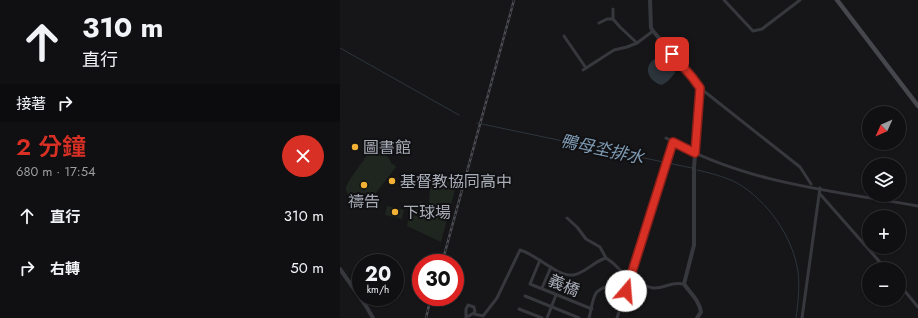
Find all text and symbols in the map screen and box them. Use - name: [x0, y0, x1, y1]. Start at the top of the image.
- text: 310 m: [82, 7, 164, 48]
- icon: ahead: [16, 16, 68, 68]
- pin: [655, 37, 689, 71]
- icon: arrive: [661, 43, 683, 65]
- text: 直行: [82, 47, 118, 73]
- icon: right: [54, 92, 76, 114]
- text: 接著: [16, 93, 46, 115]
- north arrow: [862, 106, 906, 150]
- map controls: [862, 106, 906, 306]
- water label: 鴨母坔排水: [558, 128, 647, 170]
- text: 2 分鐘: [16, 129, 86, 164]
- button: close: [282, 135, 324, 177]
- place label: 圖書館: [363, 136, 411, 159]
- marker: 圖書館: [350, 142, 360, 152]
- button: layers: [862, 158, 906, 202]
- text: 680 m · 17:54: [16, 162, 96, 181]
- place label: 基督教協同高中: [400, 170, 512, 193]
- marker: 基督教協同高中: [387, 176, 397, 186]
- marker: 禱告: [359, 180, 369, 190]
- place label: 禱告: [348, 190, 380, 213]
- place label: 下球場: [403, 201, 451, 224]
- icon: ahead: [16, 205, 38, 227]
- text: 310 m: [284, 205, 324, 227]
- text: 直行: [50, 206, 80, 228]
- marker: 下球場: [390, 207, 400, 217]
- button: +: [862, 210, 906, 254]
- speed limit sign: 30: [412, 254, 464, 306]
- icon: right: [16, 257, 38, 279]
- text: 50 m: [290, 257, 324, 279]
- text: 右轉: [50, 258, 80, 280]
- text: 20: [365, 260, 391, 289]
- button: −: [862, 262, 906, 306]
- street label: 義橋: [545, 269, 583, 302]
- position arrow: [605, 270, 647, 312]
- text: km/h: [367, 282, 389, 297]

